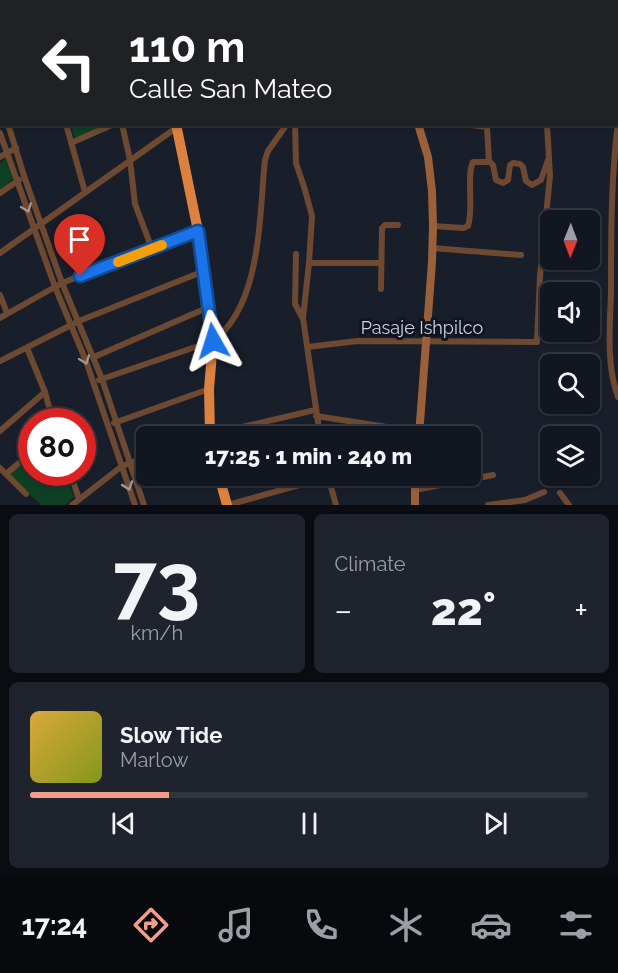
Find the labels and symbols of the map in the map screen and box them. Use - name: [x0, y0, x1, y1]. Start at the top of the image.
- one-way arrow: [20, 202, 32, 213]
- north arrow: [540, 210, 600, 270]
- pin: [54, 214, 105, 276]
- position arrow: [181, 309, 245, 373]
- street label: Pasaje Ishpilco: [361, 317, 484, 338]
- one-way arrow: [78, 354, 91, 365]
- speed limit sign: 80: [18, 408, 96, 486]
- one-way arrow: [121, 480, 134, 491]

